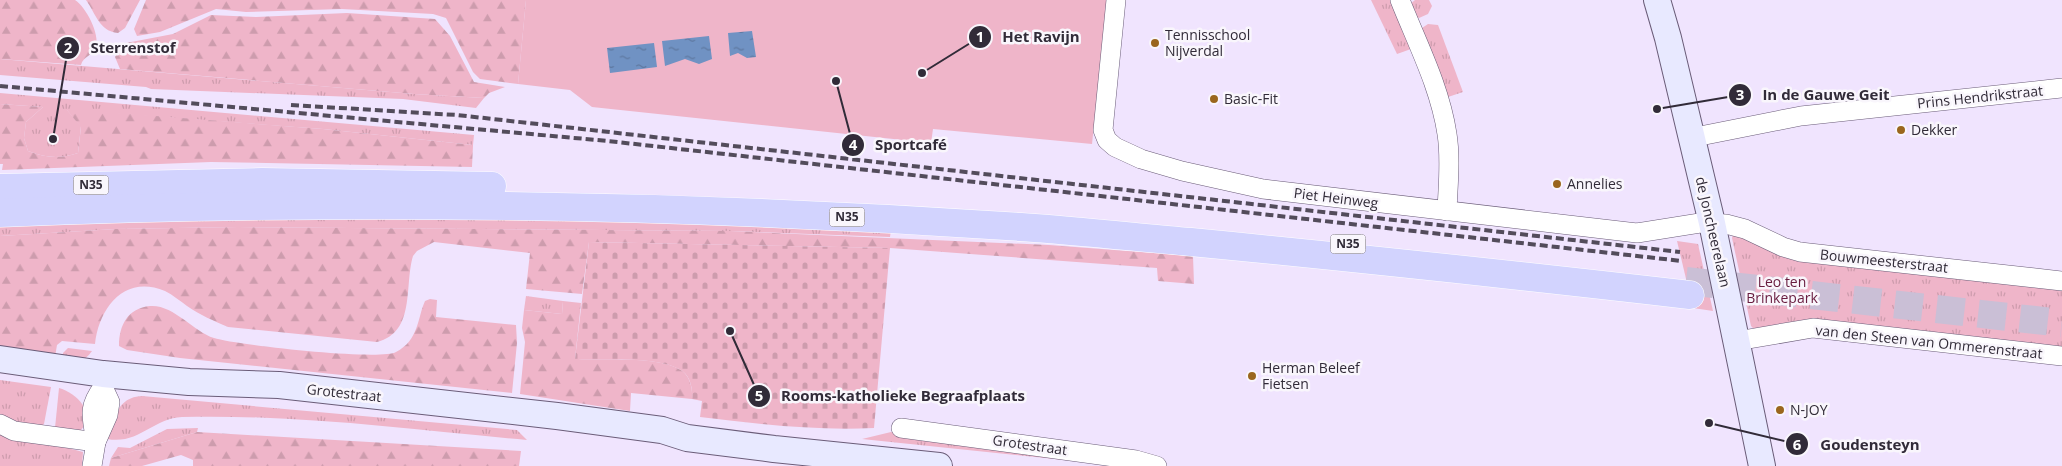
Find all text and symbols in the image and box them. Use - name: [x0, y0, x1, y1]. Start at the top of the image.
- callout: Het Ravijn: [968, 22, 1090, 52]
- place label: Tennisschool Nijverdal: [1165, 25, 1250, 60]
- text: 1: [976, 26, 984, 46]
- text: Het Ravijn: [1002, 26, 1080, 46]
- callout: Sterrenstof: [55, 33, 185, 63]
- text: 2: [64, 37, 73, 57]
- text: Sterrenstof: [90, 37, 177, 57]
- marker: Tennisschool Nijverdal: [1149, 37, 1161, 49]
- callout: In de Gauwe Geit: [1727, 80, 1900, 110]
- street label: Prins Hendrikstraat: [1916, 80, 2044, 113]
- text: 3: [1736, 84, 1744, 104]
- text: In de Gauwe Geit: [1762, 84, 1890, 104]
- place label: Basic-Fit: [1224, 89, 1278, 108]
- marker: Basic-Fit: [1208, 93, 1220, 105]
- place label: Dekker: [1911, 120, 1958, 139]
- marker: Dekker: [1895, 124, 1907, 136]
- callout: Sportcafé: [840, 130, 957, 160]
- text: 4: [849, 134, 858, 154]
- text: Sportcafé: [875, 134, 947, 154]
- place label: Annelies: [1567, 174, 1623, 193]
- street label: de Joncheerelaan: [1692, 175, 1735, 289]
- road number: N35: [74, 176, 108, 194]
- marker: Annelies: [1551, 178, 1563, 190]
- street label: Piet Heinweg: [1293, 183, 1380, 212]
- road number: N35: [830, 208, 864, 226]
- road number: N35: [1330, 234, 1366, 253]
- street label: Bouwmeesterstraat: [1819, 244, 1949, 277]
- park label: Leo ten Brinkepark: [1746, 272, 1818, 307]
- street label: van den Steen van Ommerenstraat: [1815, 320, 2043, 363]
- place label: Herman Beleef Fietsen: [1262, 358, 1361, 393]
- marker: Herman Beleef Fietsen: [1246, 370, 1258, 382]
- street label: Grotestraat: [306, 379, 382, 406]
- callout: Rooms-katholieke Begraafplaats: [746, 381, 1035, 411]
- text: 5: [755, 385, 763, 405]
- text: Rooms-katholieke Begraafplaats: [781, 385, 1025, 405]
- place label: N-JOY: [1790, 400, 1828, 419]
- marker: N-JOY: [1774, 404, 1786, 416]
- callout: Goudensteyn: [1785, 429, 1929, 459]
- street label: Grotestraat: [992, 430, 1069, 459]
- text: 6: [1793, 434, 1802, 454]
- text: Goudensteyn: [1820, 434, 1920, 454]

